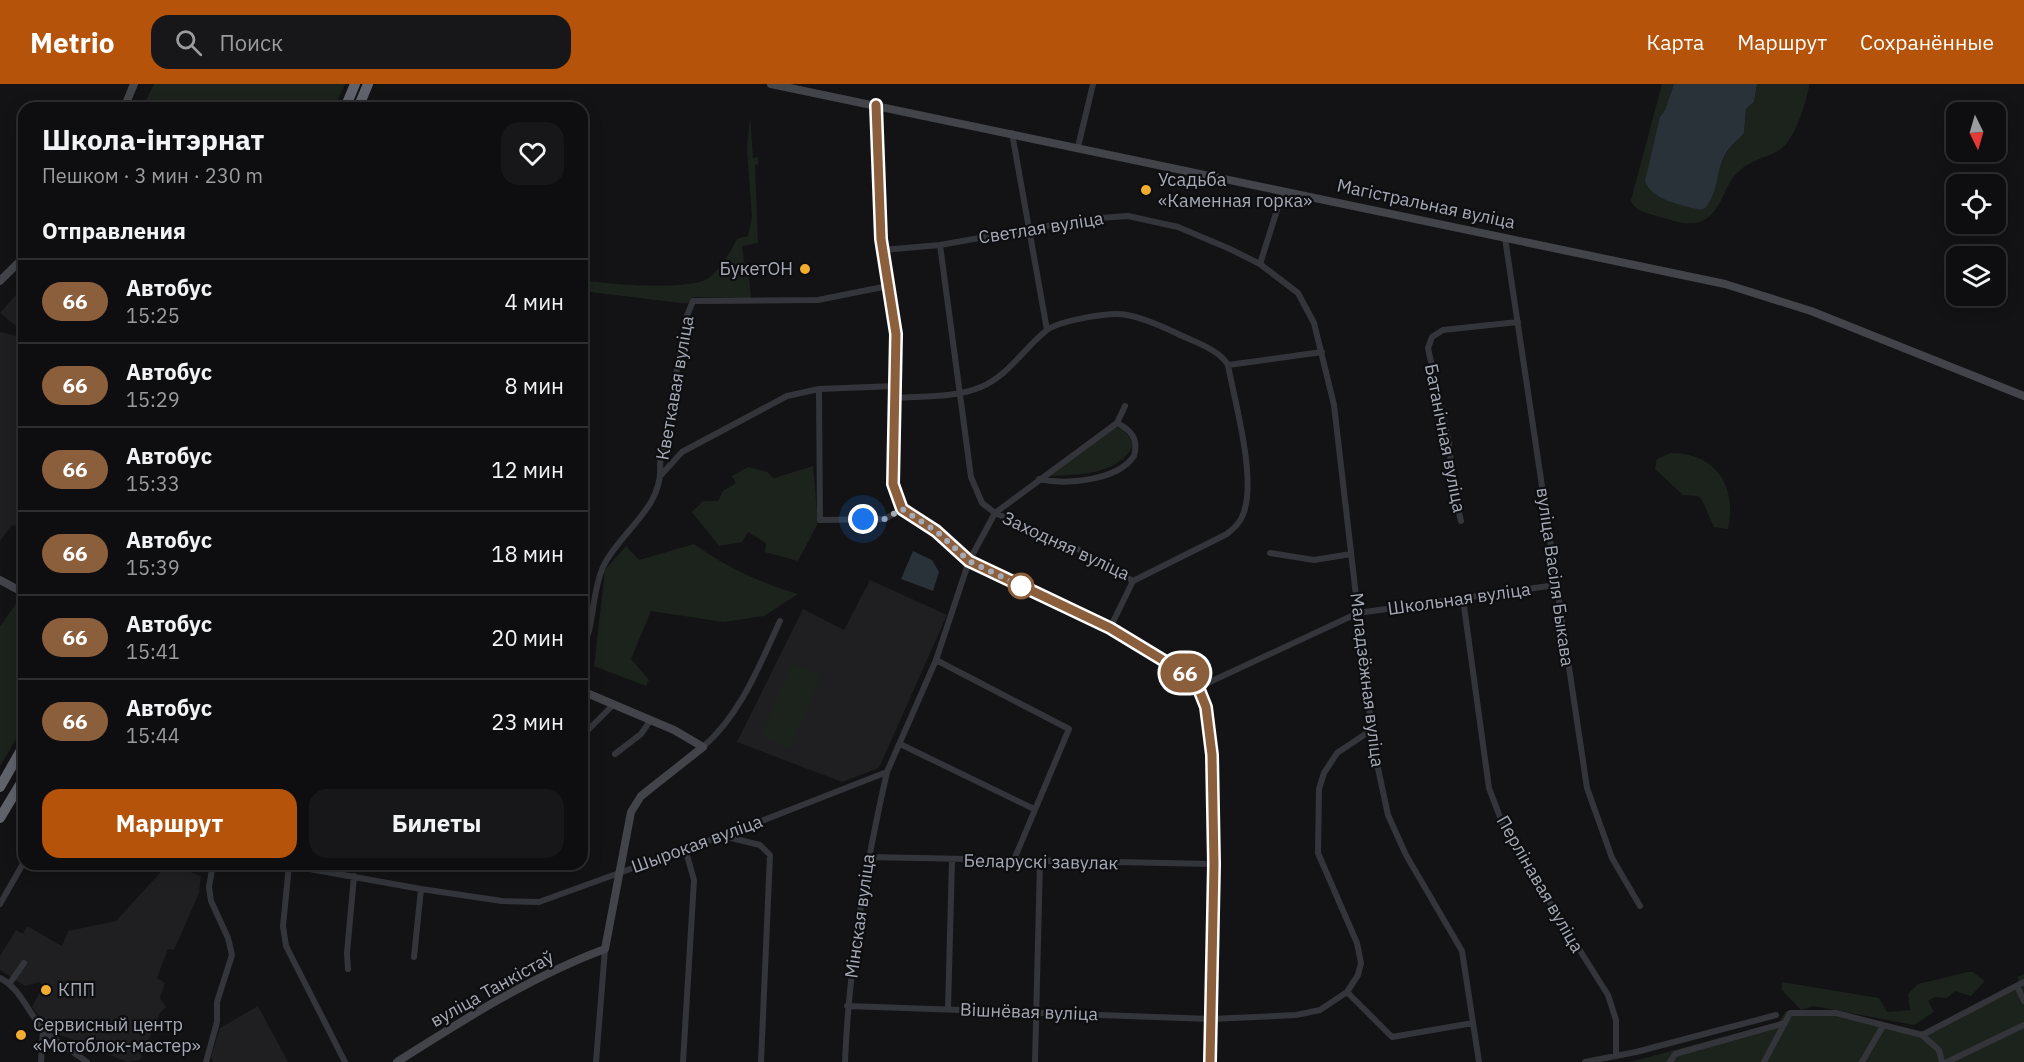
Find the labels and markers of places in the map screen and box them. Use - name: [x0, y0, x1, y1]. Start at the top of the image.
- place label: Усадьба «Каменная горка»: [1158, 168, 1312, 212]
- marker: Усадьба «Каменная горка»: [1139, 183, 1153, 197]
- place label: БукетОН: [720, 257, 793, 280]
- marker: БукетОН: [798, 262, 812, 276]
- unlabelled marker: [1008, 573, 1034, 599]
- place label: КПП: [58, 978, 95, 1001]
- marker: КПП: [39, 983, 53, 997]
- place label: Сервисный центр «Мотоблок-мастер»: [33, 1013, 201, 1057]
- marker: Сервисный центр «Мотоблок-мастер»: [14, 1028, 28, 1042]

